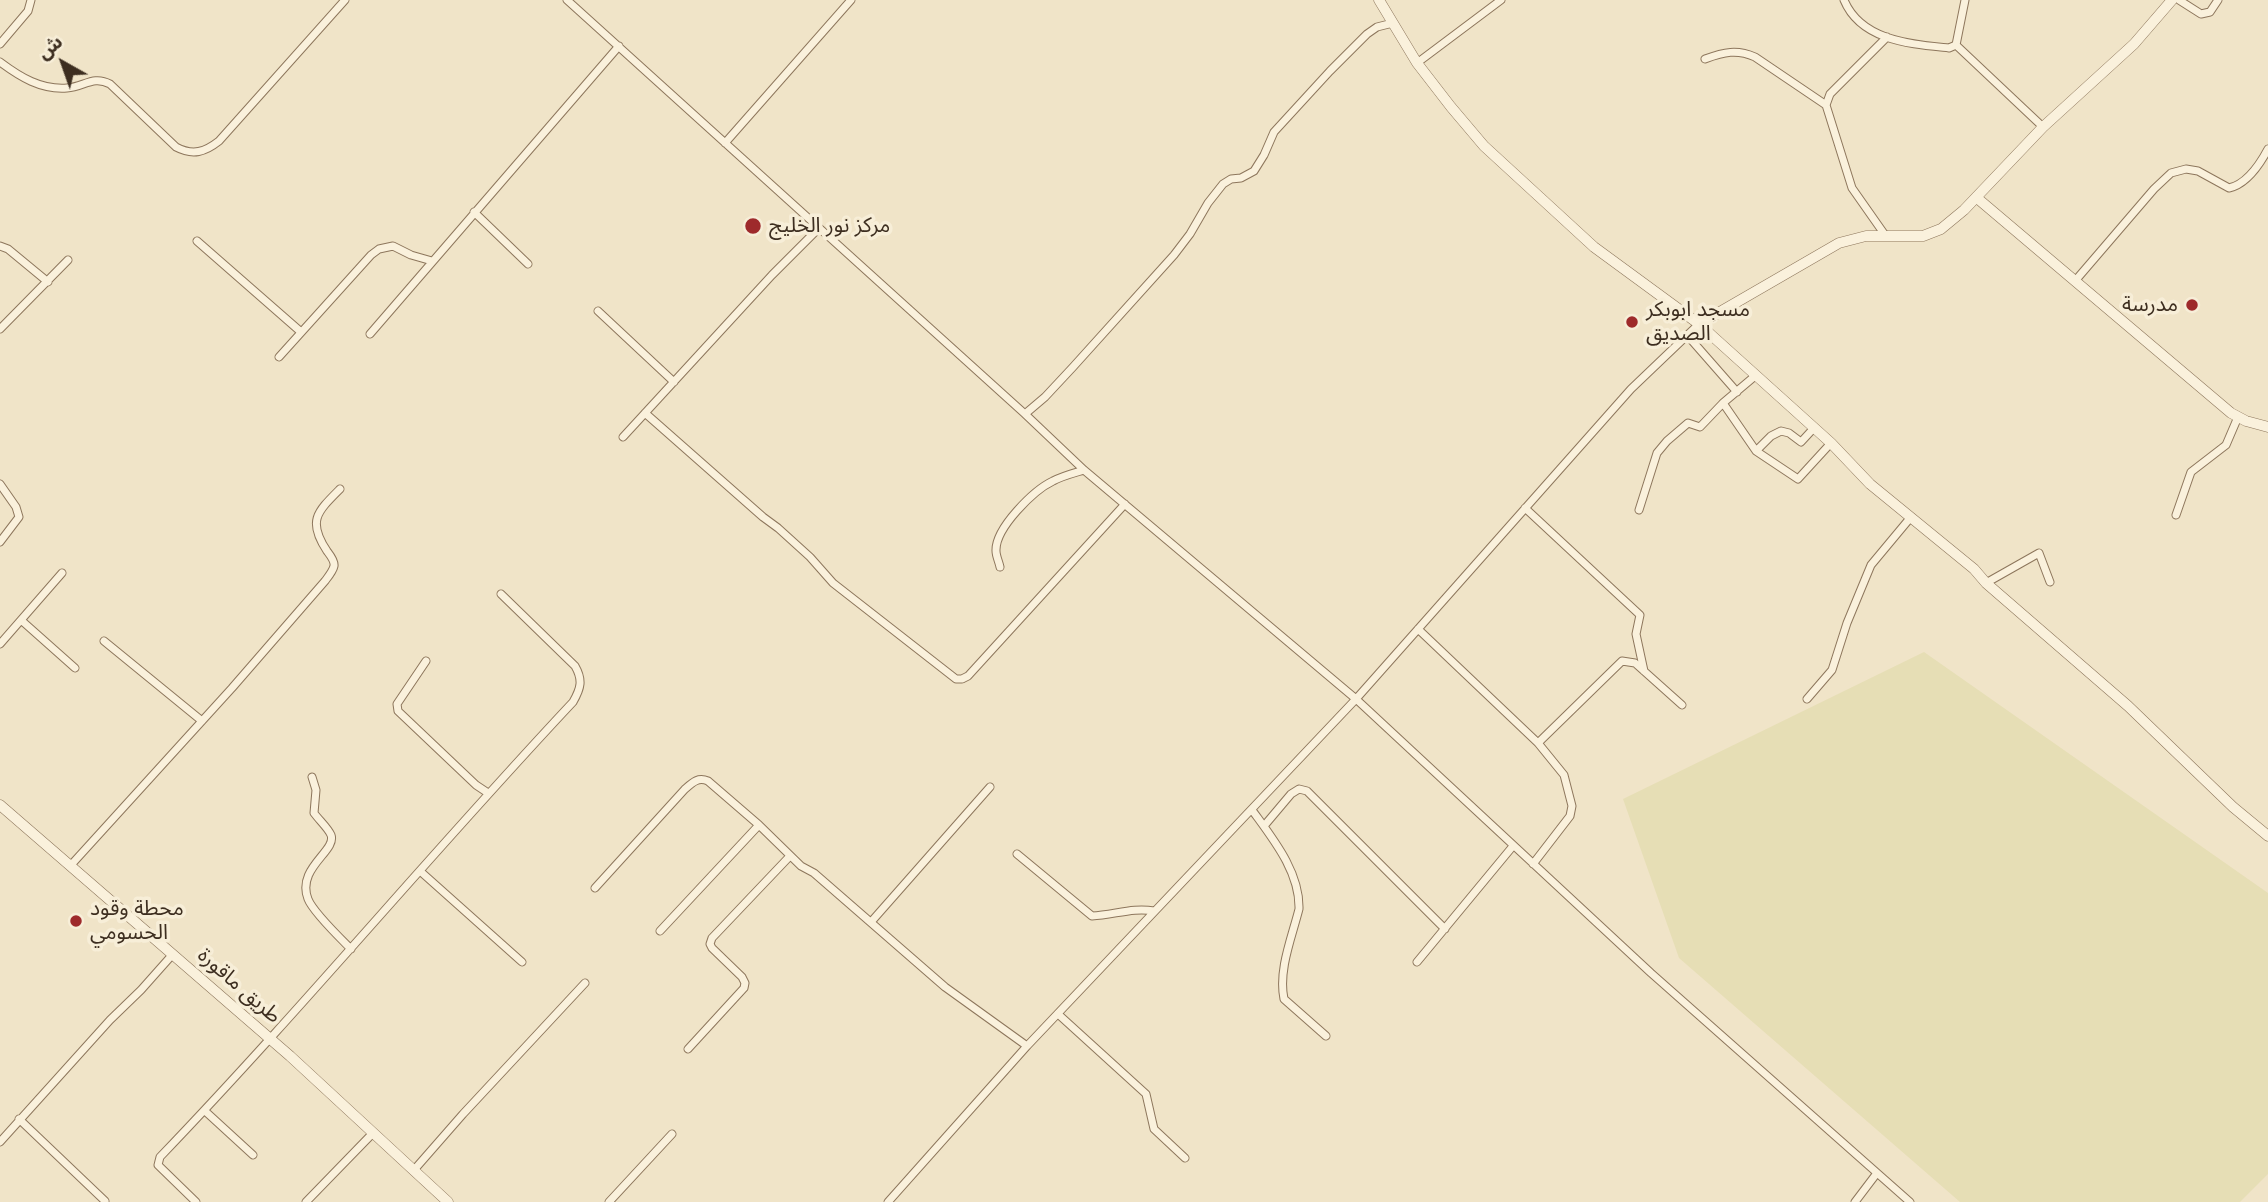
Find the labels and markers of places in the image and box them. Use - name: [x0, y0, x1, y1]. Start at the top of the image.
- place label: مركز نور الخليج: [769, 213, 890, 239]
- marker: مركز نور الخليج: [743, 216, 763, 236]
- place label: مدرسة: [2122, 292, 2178, 318]
- place label: مسجد ابوبكر الصديق: [1646, 297, 1750, 347]
- marker: مدرسة: [2184, 297, 2200, 313]
- marker: مسجد ابوبكر الصديق: [1624, 314, 1640, 330]
- place label: محطة وقود الحسومي: [90, 896, 184, 946]
- marker: محطة وقود الحسومي: [68, 913, 84, 929]

